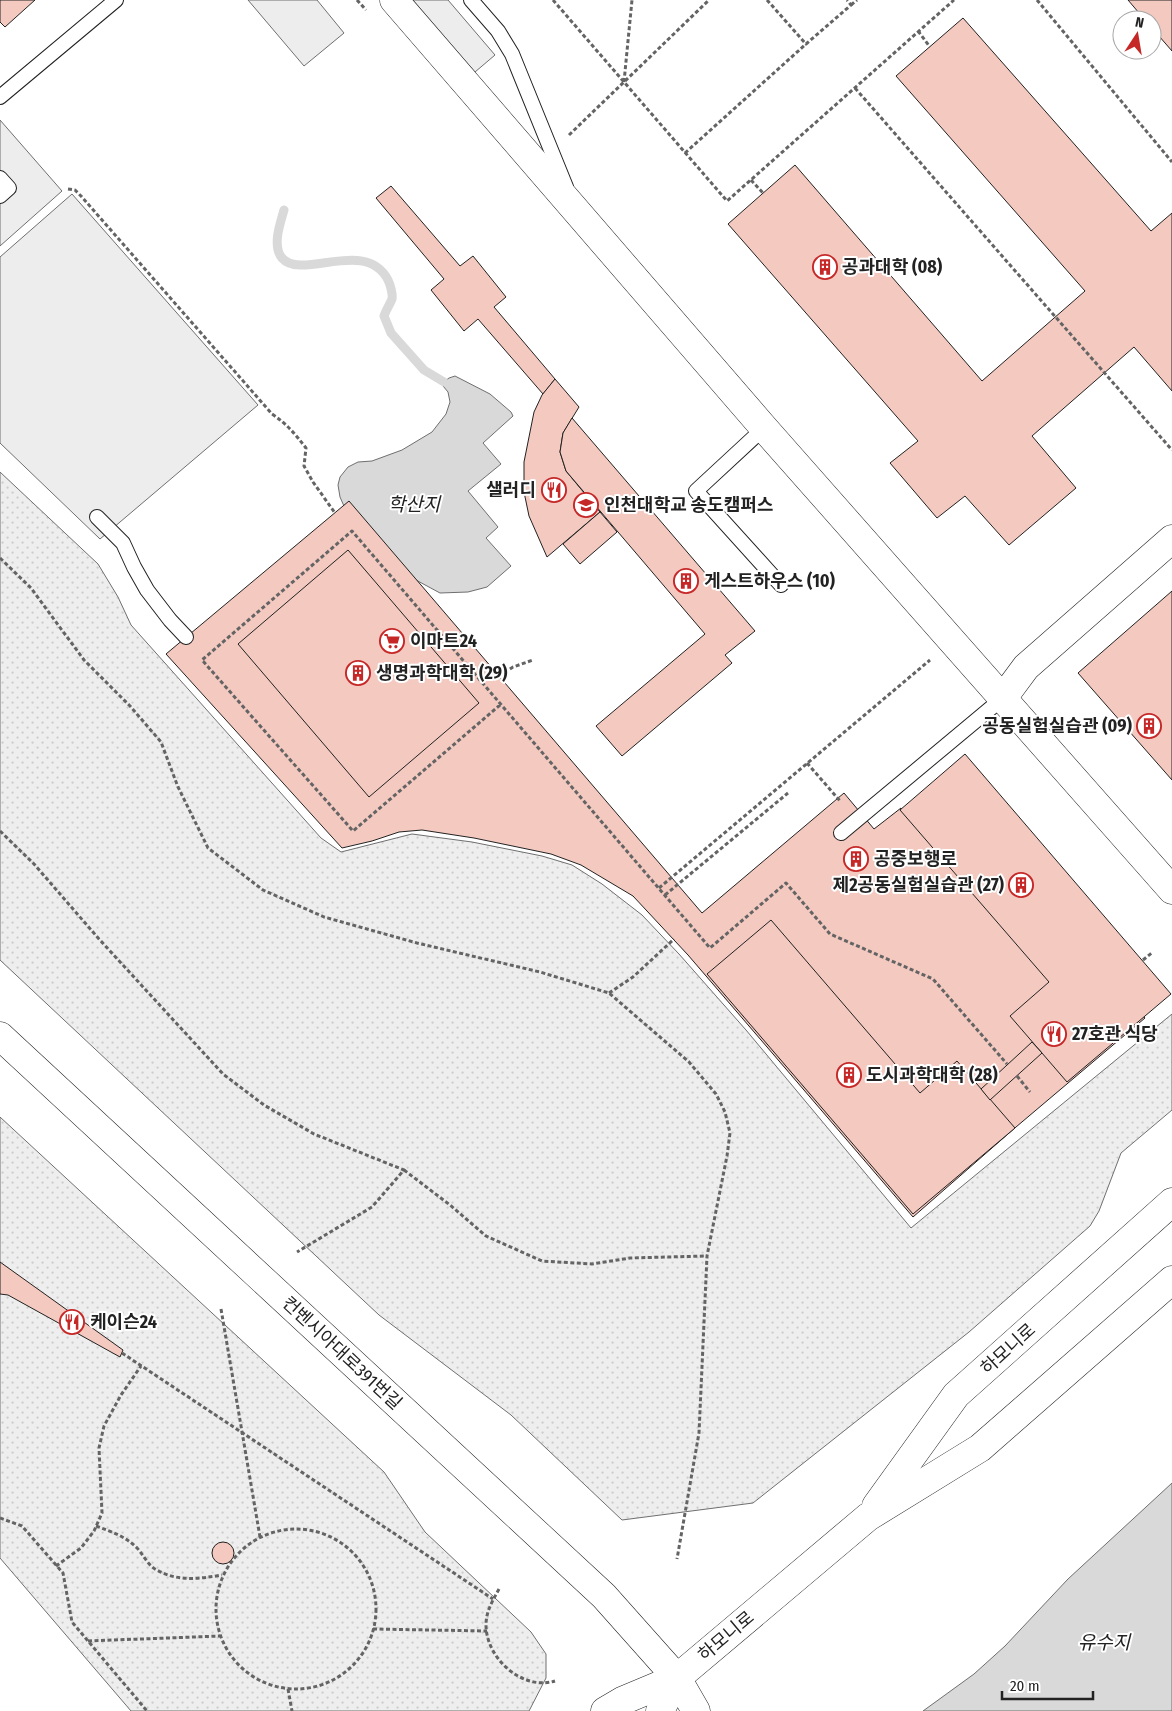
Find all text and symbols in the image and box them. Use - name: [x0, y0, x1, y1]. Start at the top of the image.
- north arrow: [1112, 10, 1162, 60]
- text: N: [1134, 14, 1145, 32]
- building icon: 공과대학 (08): [812, 254, 838, 280]
- place label: 공과대학 (08): [842, 256, 943, 278]
- restaurant icon: 샐러디: [541, 477, 567, 503]
- place label: 샐러디: [486, 479, 536, 501]
- school or university icon: 인천대학교 송도캠퍼스: [573, 492, 599, 518]
- water label: 학산지: [388, 493, 442, 516]
- place label: 인천대학교 송도캠퍼스: [604, 494, 773, 516]
- building icon: 게스트하우스 (10): [673, 568, 699, 594]
- place label: 게스트하우스 (10): [704, 570, 836, 592]
- supermarket icon: 이마트24: [379, 628, 405, 654]
- place label: 이마트24: [410, 630, 477, 652]
- building icon: 생명과학대학 (29): [345, 660, 371, 686]
- place label: 생명과학대학 (29): [376, 662, 508, 684]
- building icon: 공동실험실습관 (09): [1136, 713, 1162, 739]
- place label: 공동실험실습관 (09): [983, 715, 1133, 737]
- building icon: 공중보행로: [843, 846, 869, 872]
- place label: 공중보행로: [874, 848, 957, 870]
- building icon: 제2공동실험실습관 (27): [1008, 872, 1034, 898]
- place label: 제2공동실험실습관 (27): [833, 874, 1005, 896]
- restaurant icon: 27호관 식당: [1041, 1021, 1067, 1047]
- place label: 27호관 식당: [1071, 1023, 1158, 1045]
- building icon: 도시과학대학 (28): [836, 1062, 862, 1088]
- place label: 도시과학대학 (28): [866, 1064, 998, 1086]
- street label: 컨벤시아대로391번길: [277, 1292, 407, 1414]
- restaurant icon: 케이슨24: [59, 1309, 85, 1335]
- place label: 케이슨24: [90, 1311, 157, 1333]
- street label: 하모니로: [976, 1319, 1040, 1379]
- street label: 하모니로: [694, 1606, 758, 1666]
- water label: 유수지: [1078, 1631, 1132, 1654]
- scale bar: [1002, 1668, 1093, 1700]
- text: 20 m: [1010, 1677, 1040, 1695]

